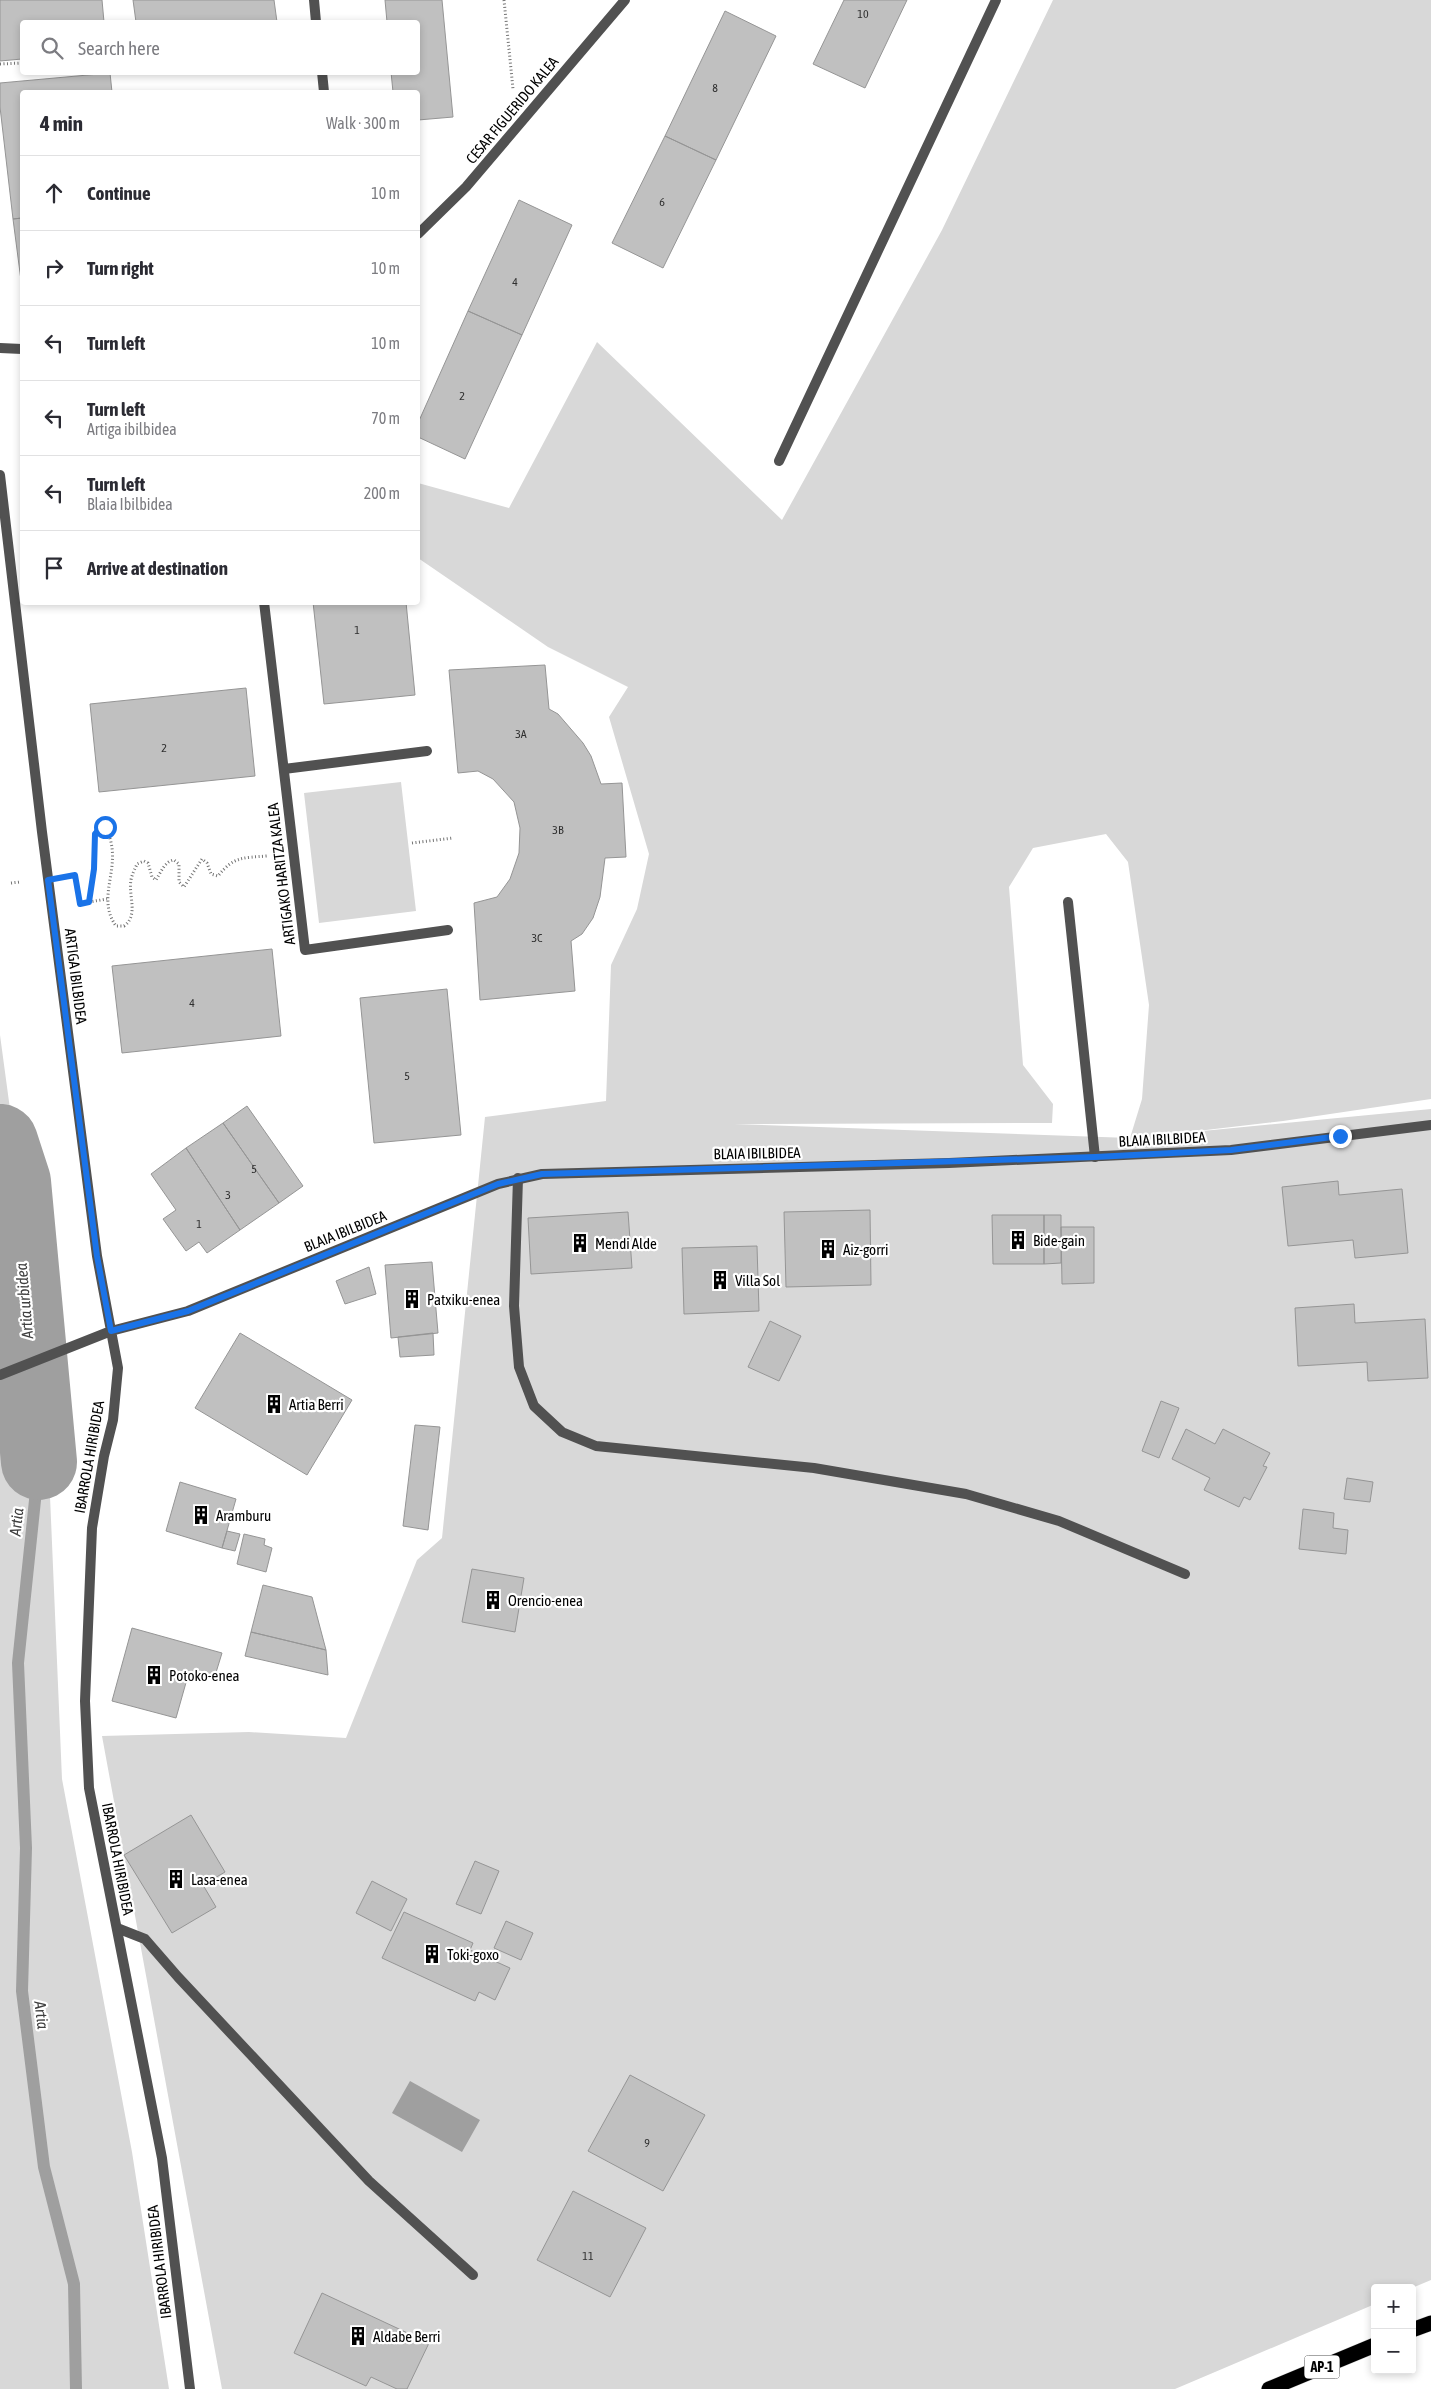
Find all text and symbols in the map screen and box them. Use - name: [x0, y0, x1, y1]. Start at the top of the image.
- house number: 10: [857, 7, 869, 21]
- search box: [20, 20, 420, 75]
- icon: search: [38, 34, 66, 62]
- text: Search here: [78, 37, 160, 59]
- street label: CESAR FIGUERIDO KALEA: [462, 53, 562, 167]
- house number: 8: [712, 81, 718, 95]
- text: 4 min: [40, 111, 83, 135]
- text: Walk · 300 m: [326, 114, 400, 132]
- icon: ahead: [40, 179, 68, 207]
- text: Continue: [87, 182, 151, 204]
- text: 10 m: [371, 184, 400, 202]
- house number: 6: [659, 195, 665, 209]
- icon: right: [40, 254, 68, 282]
- text: Turn right: [87, 257, 154, 279]
- text: 10 m: [371, 259, 400, 277]
- house number: 4: [512, 275, 518, 289]
- icon: left: [40, 329, 68, 357]
- text: Turn left: [87, 332, 145, 354]
- text: 10 m: [371, 334, 400, 352]
- house number: 2: [459, 389, 465, 403]
- text: Turn left: [87, 398, 145, 420]
- icon: left: [40, 404, 68, 432]
- text: 70 m: [371, 409, 400, 427]
- text: Artiga ibilbidea: [87, 420, 177, 438]
- text: Turn left: [87, 473, 145, 495]
- icon: left: [40, 479, 68, 507]
- text: 200 m: [364, 484, 400, 502]
- text: Blaia Ibilbidea: [87, 495, 173, 513]
- icon: arrive: [40, 554, 68, 582]
- text: Arrive at destination: [87, 557, 228, 579]
- house number: 1: [354, 623, 360, 637]
- house number: 3A: [515, 727, 527, 741]
- house number: 2: [161, 741, 167, 755]
- street label: ARTIGAKO HARITZA KALEA: [264, 802, 298, 946]
- route start: [94, 816, 117, 839]
- house number: 3B: [552, 823, 564, 837]
- street label: ARTIGA IBILBIDEA: [62, 927, 90, 1025]
- house number: 3C: [531, 931, 543, 945]
- house number: 4: [189, 996, 195, 1010]
- house number: 5: [404, 1069, 410, 1083]
- route end: [1329, 1125, 1352, 1148]
- street label: BLAIA IBILBIDEA: [1118, 1128, 1207, 1150]
- street label: BLAIA IBILBIDEA: [713, 1144, 801, 1162]
- house number: 5: [251, 1162, 257, 1176]
- house number: 3: [225, 1188, 231, 1202]
- street label: BLAIA IBILBIDEA: [301, 1207, 389, 1255]
- house number: 1: [196, 1217, 202, 1231]
- building icon: Bide-gain: [1007, 1229, 1029, 1251]
- building icon: Mendi Alde: [569, 1232, 591, 1254]
- place label: Bide-gain: [1033, 1232, 1085, 1249]
- place label: Mendi Alde: [595, 1235, 657, 1252]
- building icon: Aiz-gorri: [817, 1238, 839, 1260]
- place label: Aiz-gorri: [843, 1241, 888, 1258]
- water label: Artia urbidea: [12, 1262, 36, 1341]
- building icon: Villa Sol: [709, 1269, 731, 1291]
- place label: Villa Sol: [735, 1272, 780, 1289]
- building icon: Patxiku-enea: [401, 1288, 423, 1310]
- place label: Patxiku-enea: [427, 1291, 500, 1308]
- building icon: Artia Berri: [263, 1393, 285, 1415]
- place label: Artia Berri: [289, 1396, 344, 1413]
- street label: IBARROLA HIRIBIDEA: [71, 1399, 107, 1515]
- building icon: Aramburu: [190, 1504, 212, 1526]
- water label: Artia: [5, 1507, 26, 1538]
- place label: Aramburu: [216, 1507, 271, 1524]
- building icon: Orencio-enea: [482, 1589, 504, 1611]
- place label: Orencio-enea: [508, 1592, 583, 1609]
- building icon: Potoko-enea: [143, 1664, 165, 1686]
- place label: Potoko-enea: [169, 1667, 239, 1684]
- street label: IBARROLA HIRIBIDEA: [99, 1801, 137, 1917]
- building icon: Lasa-enea: [165, 1868, 187, 1890]
- place label: Lasa-enea: [191, 1871, 248, 1888]
- building icon: Toki-goxo: [421, 1943, 443, 1965]
- place label: Toki-goxo: [447, 1946, 499, 1963]
- water label: Artia: [31, 1999, 53, 2031]
- house number: 9: [644, 2136, 650, 2150]
- street label: IBARROLA HIRIBIDEA: [144, 2204, 174, 2320]
- house number: 11: [582, 2249, 594, 2263]
- map controls: [1371, 2284, 1416, 2374]
- button: +: [1371, 2284, 1416, 2329]
- building icon: Aldabe Berri: [347, 2325, 369, 2347]
- place label: Aldabe Berri: [373, 2328, 440, 2345]
- button: −: [1371, 2329, 1416, 2374]
- road number: AP-1: [1304, 2356, 1340, 2378]

